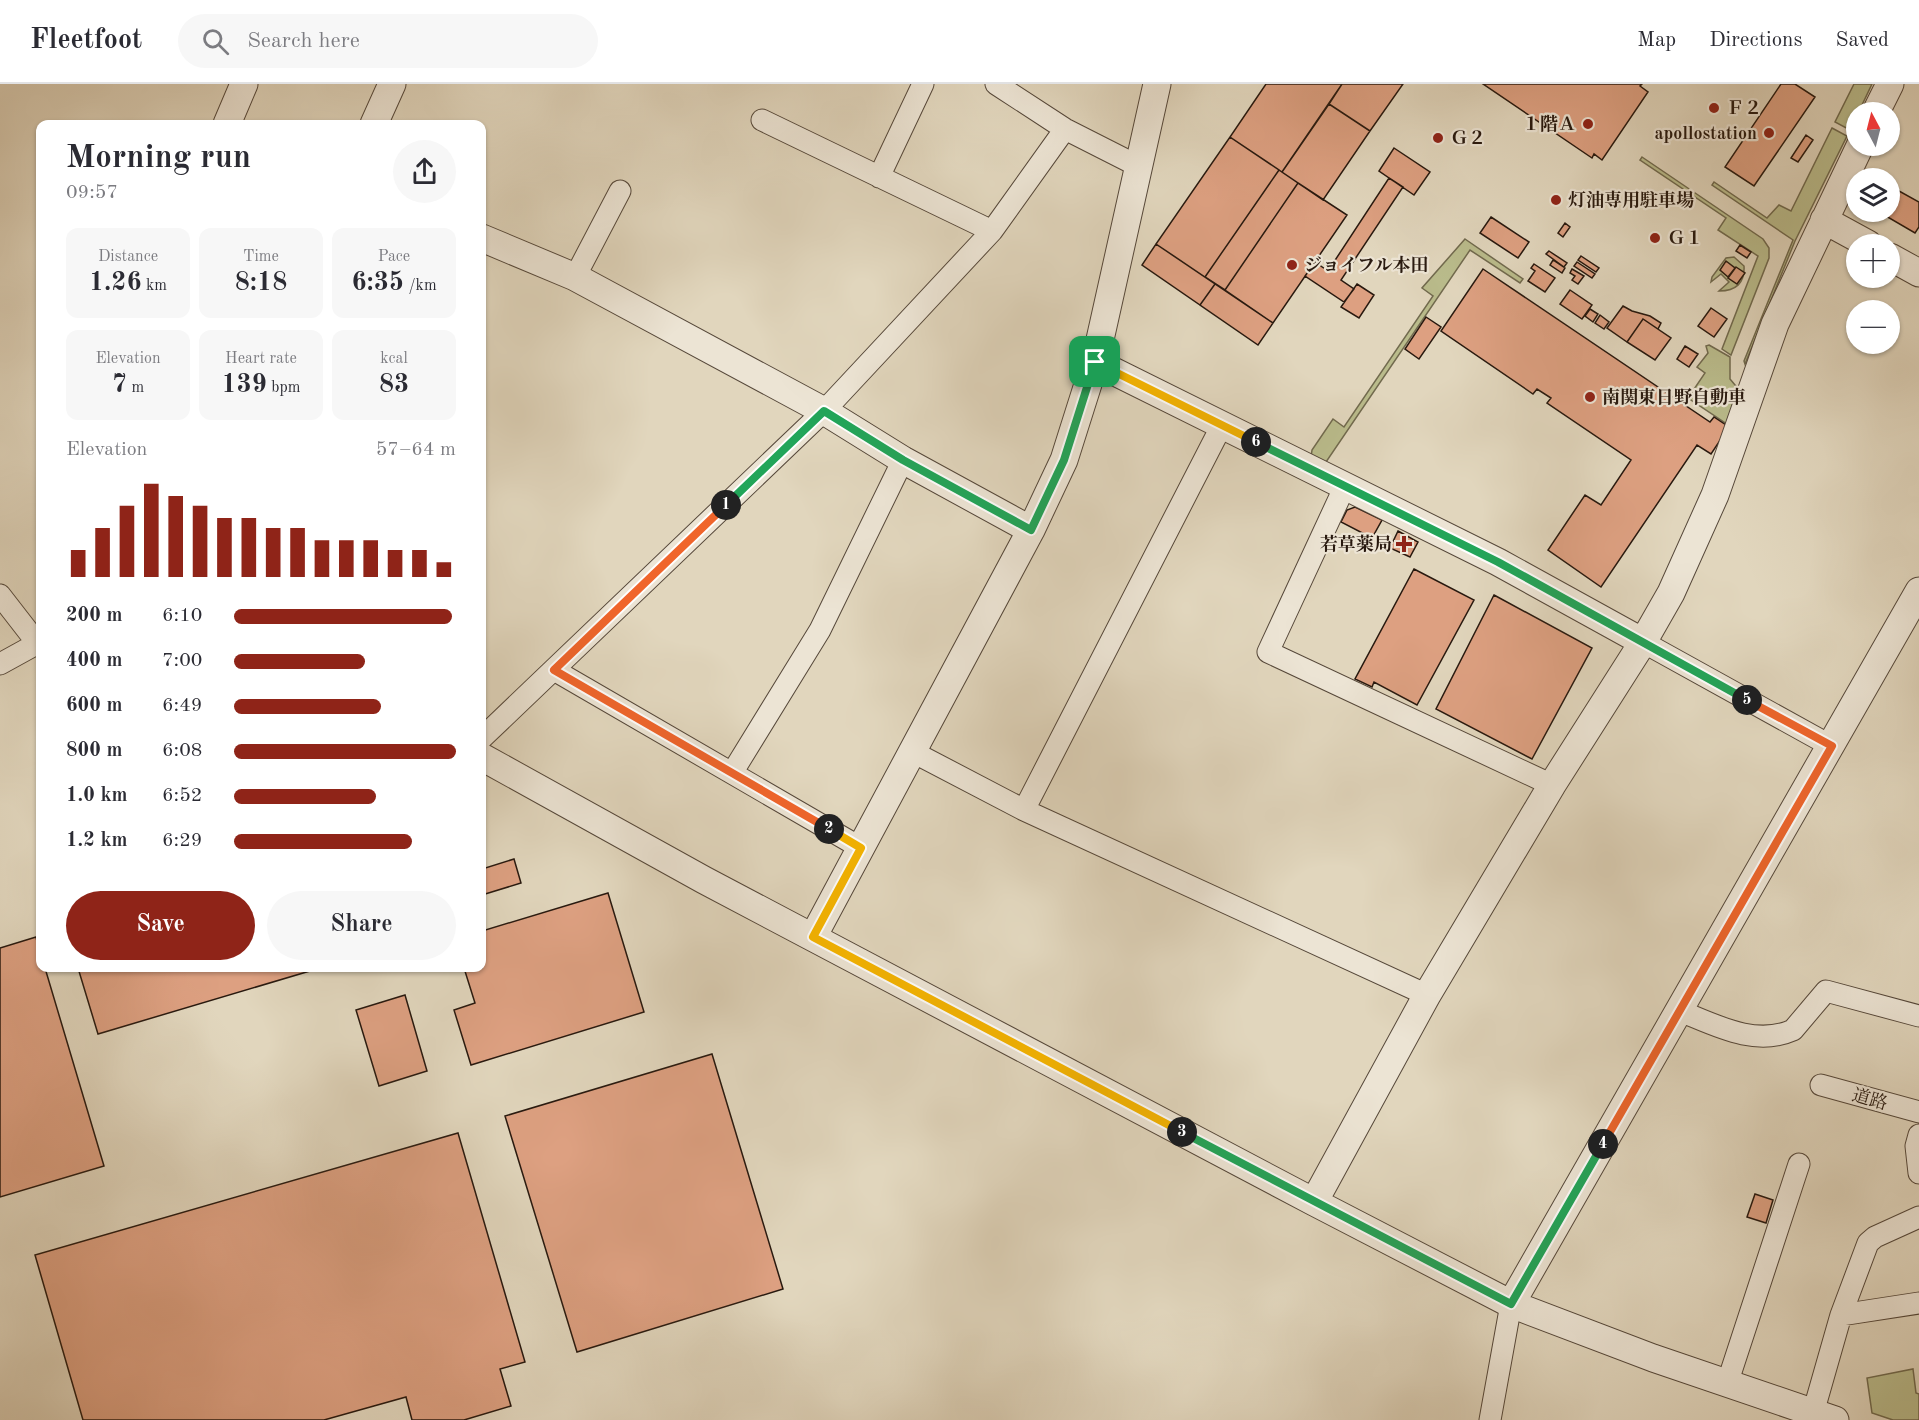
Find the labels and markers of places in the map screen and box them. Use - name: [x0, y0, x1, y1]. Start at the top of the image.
- place label: Ｆ２: [1726, 100, 1762, 118]
- marker: Ｆ２: [1707, 101, 1721, 115]
- place label: １階Ａ: [1522, 114, 1576, 134]
- marker: １階Ａ: [1581, 117, 1595, 131]
- place label: apollostation: [1654, 125, 1757, 143]
- marker: apollostation: [1762, 126, 1776, 140]
- place label: Ｇ２: [1450, 130, 1486, 148]
- marker: Ｇ２: [1431, 131, 1445, 145]
- place label: 灯油専用駐車場: [1568, 190, 1694, 210]
- marker: 灯油専用駐車場: [1549, 193, 1563, 207]
- place label: Ｇ１: [1667, 230, 1703, 248]
- marker: Ｇ１: [1648, 231, 1662, 245]
- place label: ジョイフル本田: [1304, 255, 1428, 275]
- marker: ジョイフル本田: [1285, 258, 1299, 272]
- pin: [1069, 336, 1120, 387]
- place label: 南関東日野自動車: [1602, 387, 1746, 407]
- marker: 南関東日野自動車: [1583, 390, 1597, 404]
- pin: 6: [1241, 427, 1271, 457]
- pin: 1: [711, 490, 741, 520]
- place label: 若草薬局: [1320, 534, 1392, 554]
- marker: 若草薬局: [1397, 537, 1411, 551]
- pin: 5: [1732, 685, 1762, 715]
- pin: 2: [814, 814, 844, 844]
- pin: 3: [1167, 1117, 1197, 1147]
- pin: 4: [1588, 1129, 1618, 1159]

